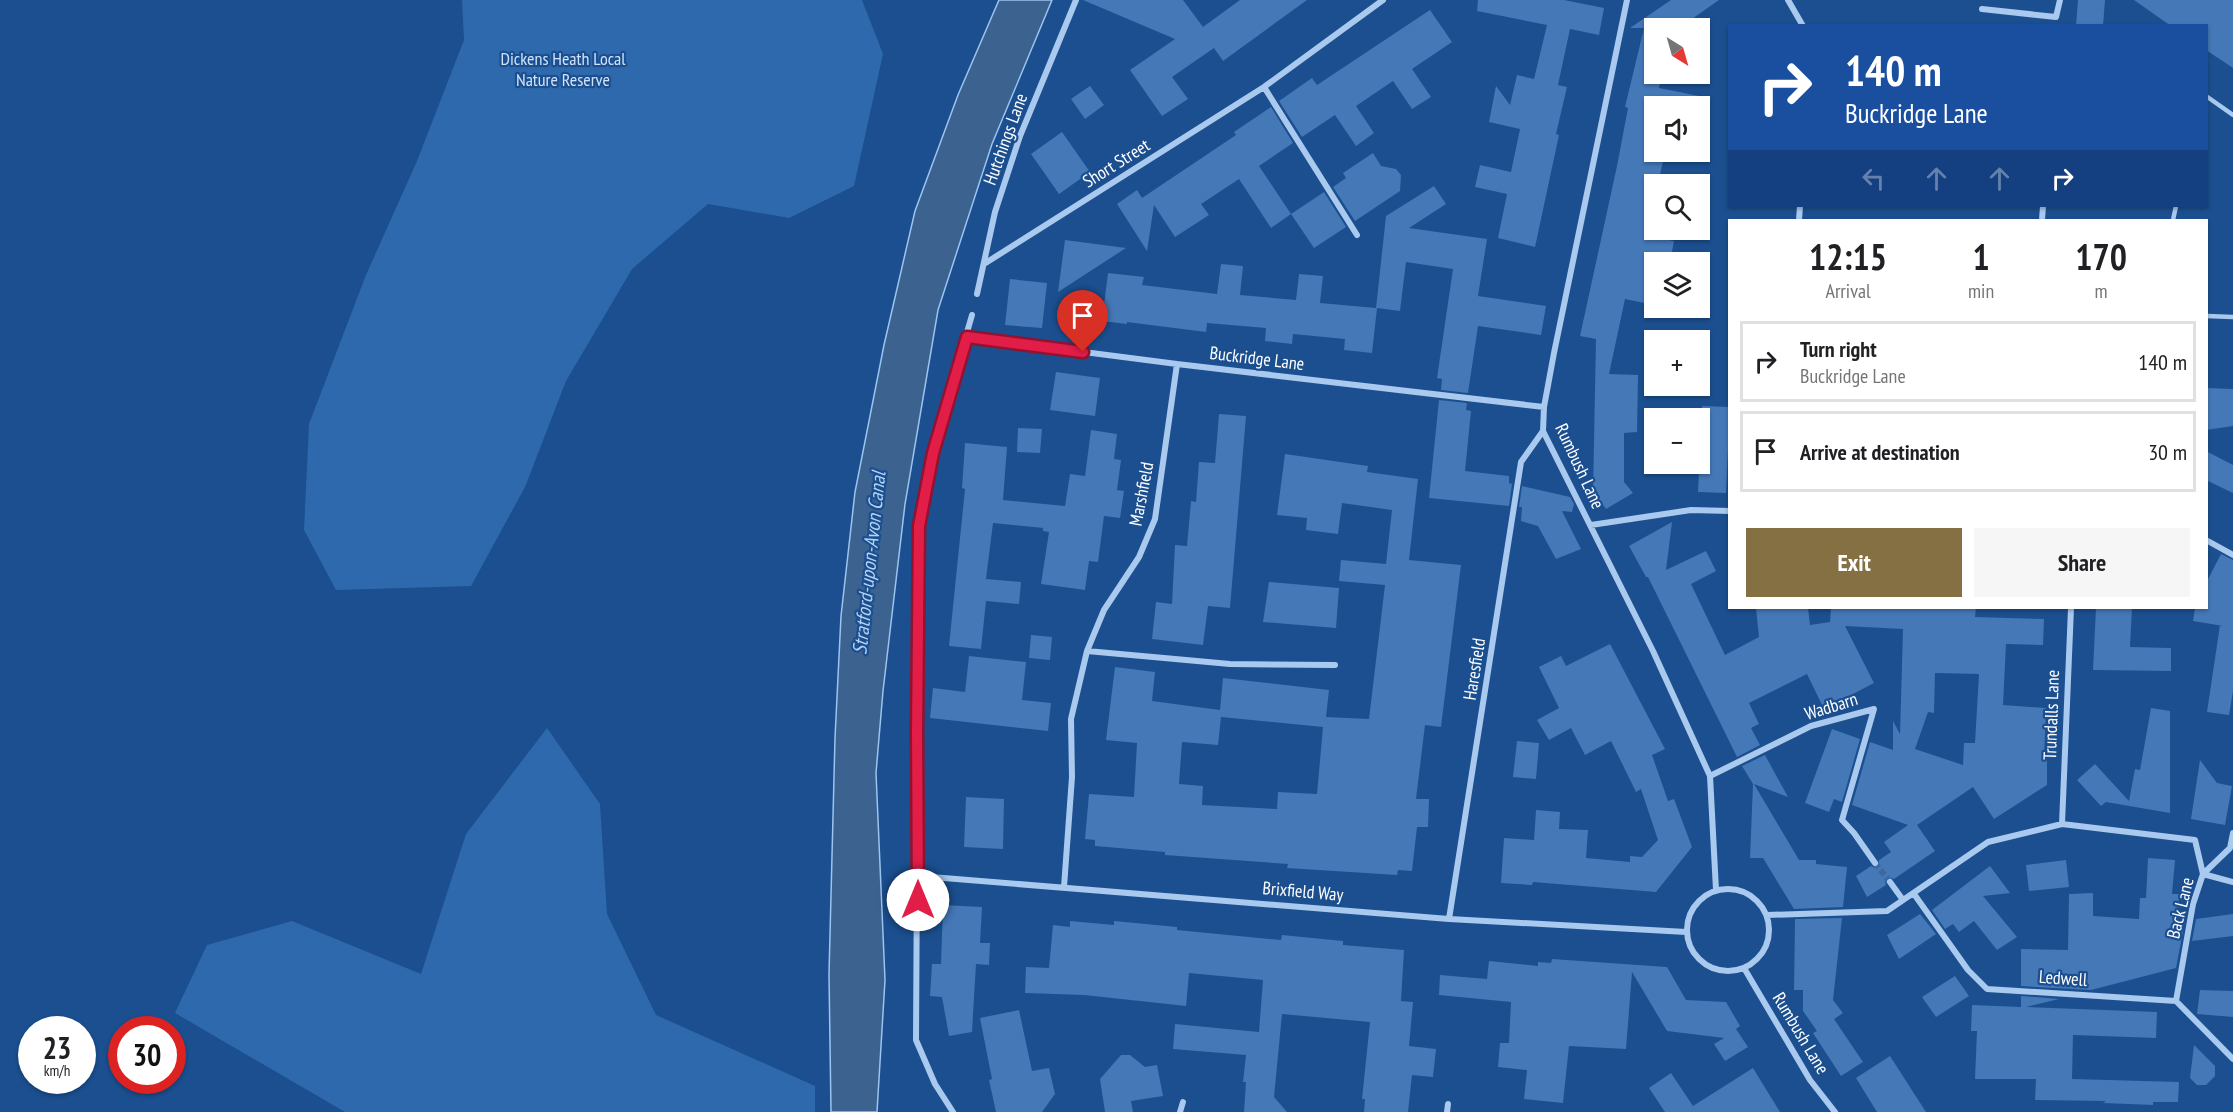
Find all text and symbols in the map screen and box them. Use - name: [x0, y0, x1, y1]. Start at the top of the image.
- north arrow: [1644, 18, 1710, 84]
- map controls: [1644, 18, 1710, 474]
- text: 140 m: [1845, 43, 1942, 98]
- park label: Dickens Heath Local Nature Reserve: [500, 47, 626, 91]
- icon: right: [1746, 48, 1824, 126]
- street label: Hutchings Lane: [978, 90, 1032, 188]
- button: sound: [1644, 96, 1710, 162]
- text: Buckridge Lane: [1845, 96, 1988, 130]
- street label: Short Street: [1078, 133, 1154, 193]
- icon: left: [1857, 162, 1890, 195]
- icon: ahead: [1920, 162, 1953, 195]
- icon: ahead: [1983, 162, 2016, 195]
- icon: right: [2046, 162, 2079, 195]
- button: search: [1644, 174, 1710, 240]
- text: 12:15: [1809, 233, 1887, 280]
- text: 1: [1972, 233, 1990, 280]
- text: 170: [2075, 233, 2127, 280]
- button: layers: [1644, 252, 1710, 318]
- text: Arrival: [1825, 278, 1871, 304]
- text: min: [1968, 278, 1994, 304]
- text: m: [2095, 278, 2108, 304]
- pin: [1057, 290, 1108, 352]
- icon: arrive: [1066, 299, 1099, 332]
- button: +: [1644, 330, 1710, 396]
- text: Turn right: [1800, 335, 1877, 363]
- street label: Buckridge Lane: [1208, 341, 1306, 375]
- icon: right: [1749, 345, 1782, 378]
- text: 140 m: [2138, 348, 2187, 376]
- text: Buckridge Lane: [1800, 363, 1906, 389]
- button: −: [1644, 408, 1710, 474]
- street label: Rumbush Lane: [1550, 420, 1610, 512]
- icon: arrive: [1749, 435, 1782, 468]
- text: Arrive at destination: [1800, 438, 1960, 466]
- text: 30 m: [2148, 438, 2187, 466]
- street label: Marshfield: [1124, 460, 1158, 528]
- water label: Stratford-upon-Avon Canal: [846, 468, 892, 656]
- button: Exit: [1746, 528, 1962, 597]
- button: Share: [1974, 528, 2190, 597]
- street label: Haresfield: [1458, 636, 1490, 702]
- street label: Trundalls Lane: [2038, 670, 2064, 760]
- street label: Wadbarn: [1802, 687, 1860, 725]
- position arrow: [886, 868, 950, 932]
- street label: Back Lane: [2161, 875, 2199, 941]
- street label: Brixfield Way: [1262, 876, 1345, 906]
- street label: Ledwell: [2038, 965, 2089, 991]
- street label: Rumbush Lane: [1768, 988, 1834, 1078]
- speed limit sign: 30: [108, 1016, 186, 1094]
- text: 23: [43, 1028, 71, 1067]
- text: km/h: [44, 1061, 70, 1080]

